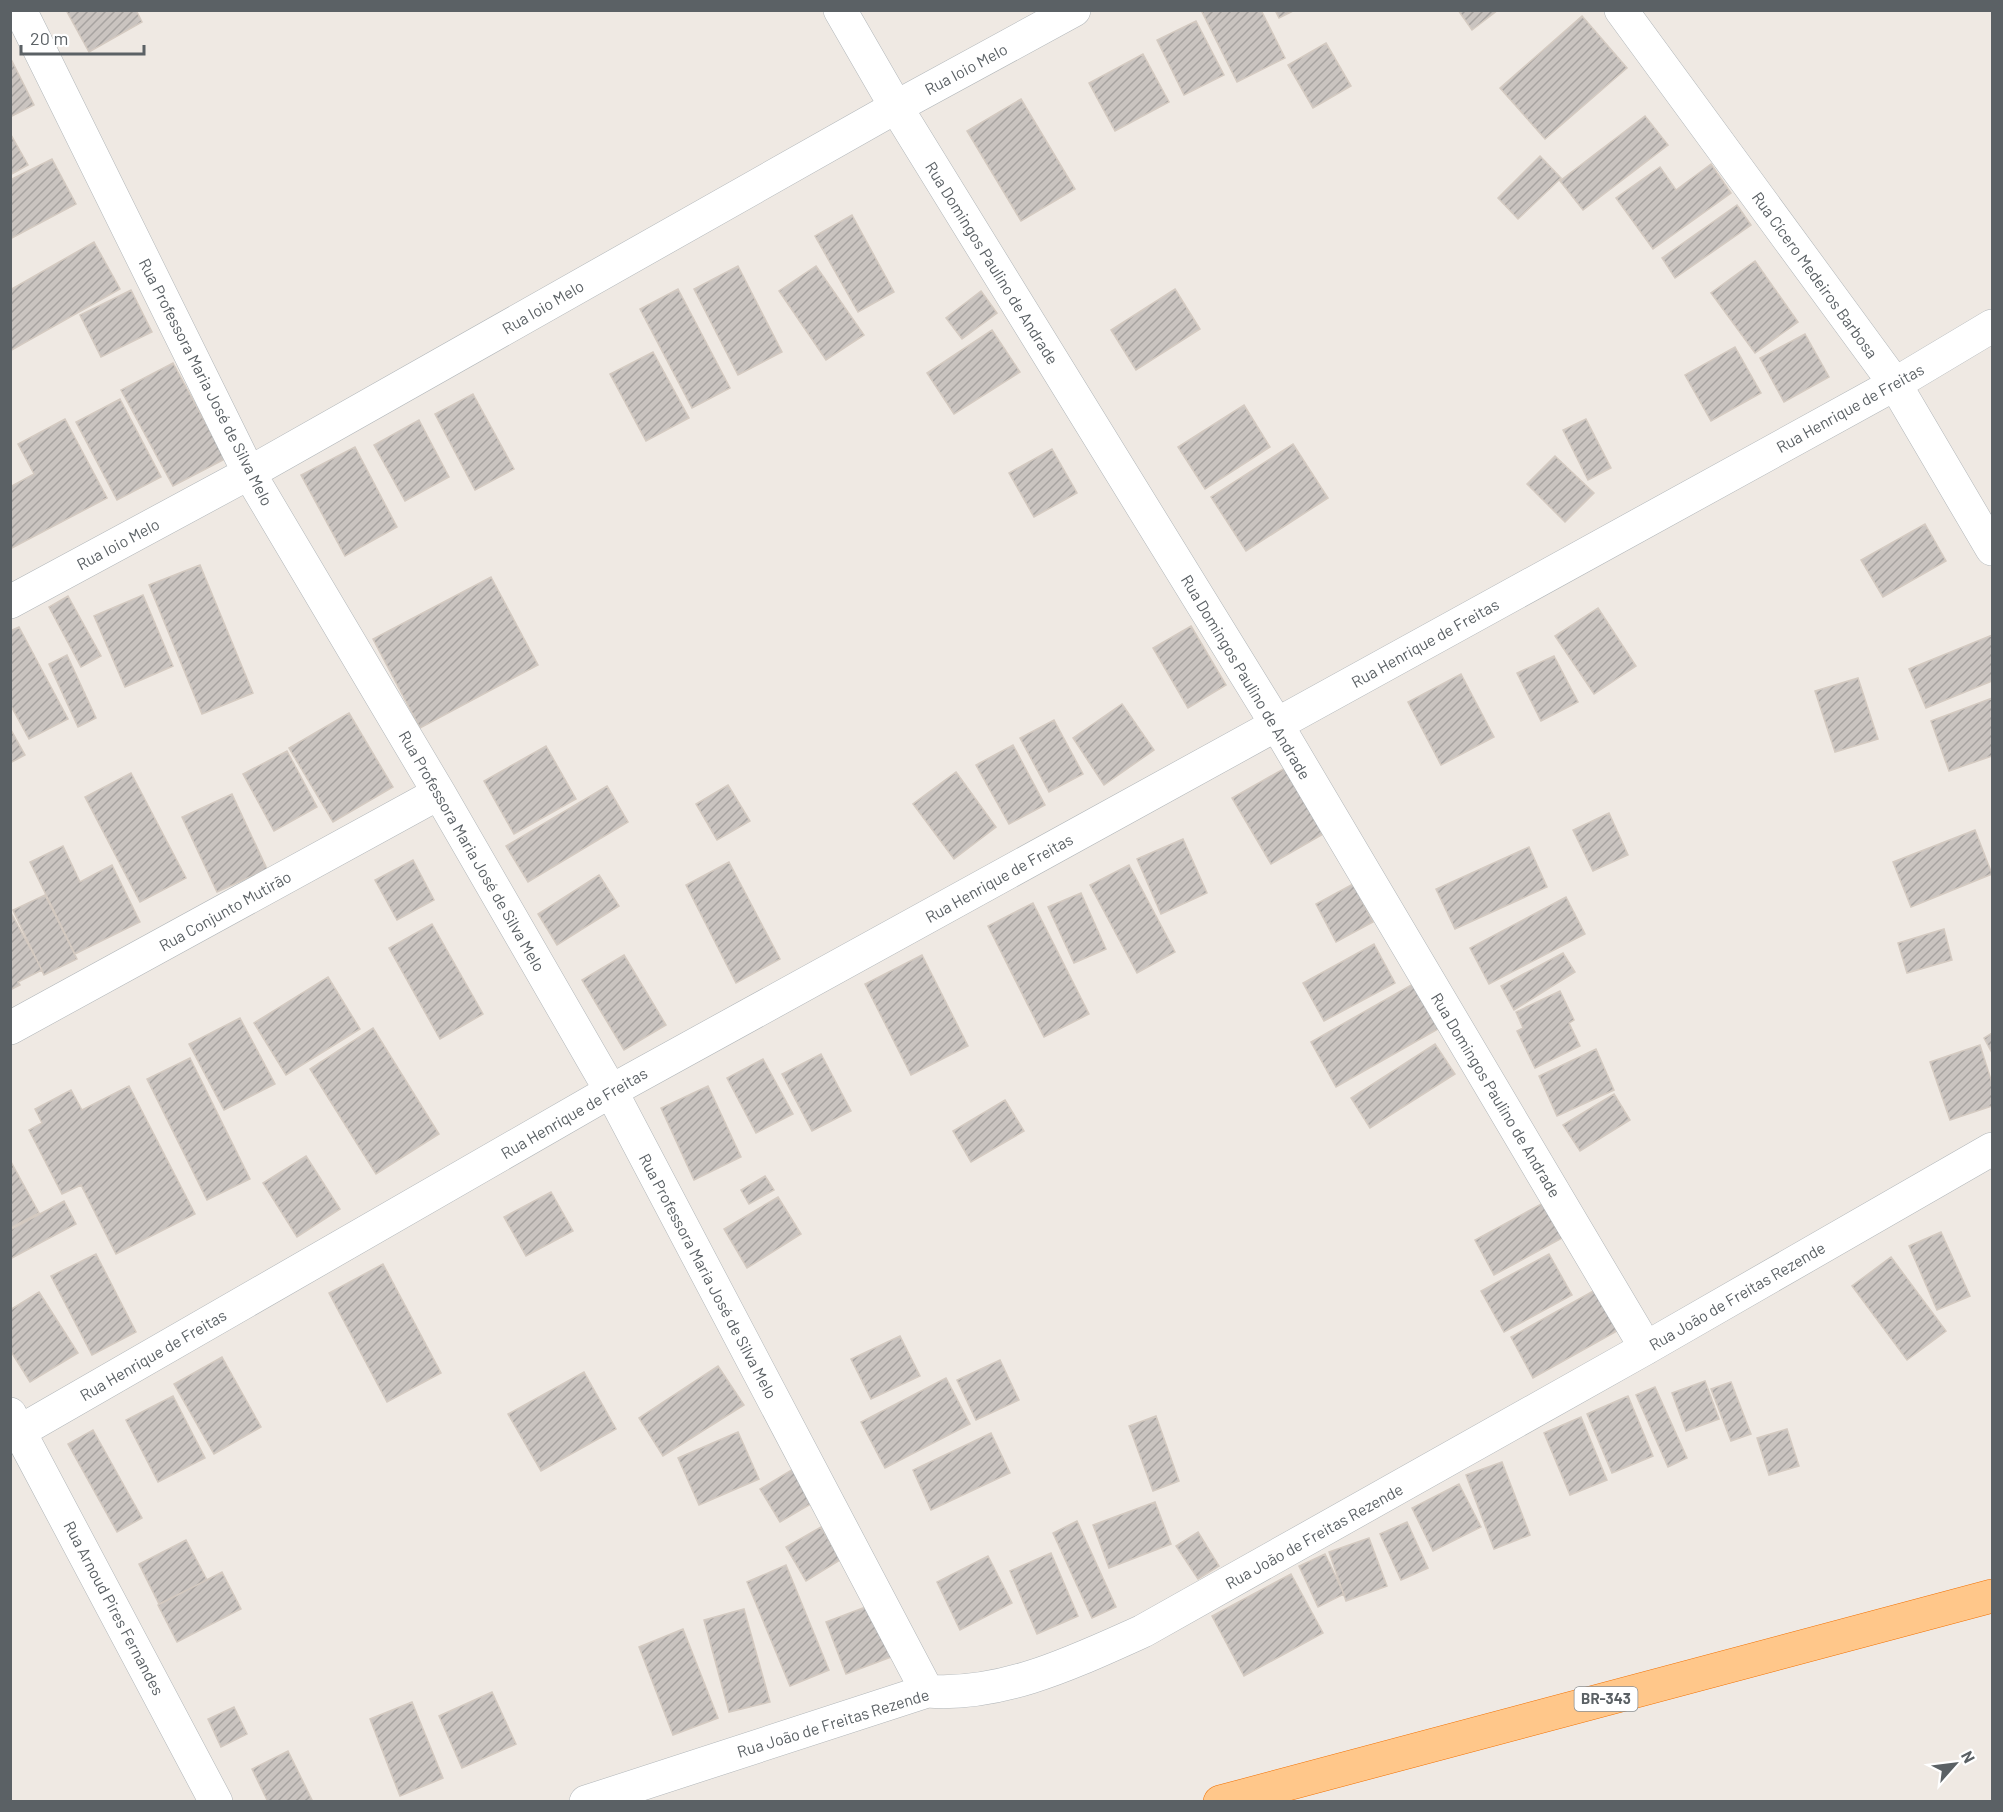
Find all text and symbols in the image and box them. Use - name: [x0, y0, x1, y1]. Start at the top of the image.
- scale bar: [21, 18, 144, 56]
- text: 20 m: [30, 27, 68, 49]
- street label: Rua Ioio Melo: [921, 39, 1010, 98]
- street label: Rua Domingos Paulino de Andrade: [922, 158, 1063, 368]
- street label: Rua Cícero Medeiros Barbosa: [1749, 188, 1882, 362]
- street label: Rua Professora Maria José de Silva Melo: [136, 255, 277, 509]
- street label: Rua Ioio Melo: [499, 276, 587, 338]
- street label: Rua Henrique de Freitas: [1773, 359, 1927, 456]
- street label: Rua Ioio Melo: [73, 514, 162, 573]
- street label: Rua Domingos Paulino de Andrade: [1178, 571, 1315, 783]
- street label: Rua Henrique de Freitas: [1348, 594, 1502, 691]
- street label: Rua Professora Maria José de Silva Melo: [395, 727, 549, 975]
- street label: Rua Henrique de Freitas: [922, 829, 1076, 926]
- street label: Rua Conjunto Mutirão: [155, 866, 294, 955]
- street label: Rua Domingos Paulino de Andrade: [1428, 989, 1565, 1201]
- street label: Rua Henrique de Freitas: [497, 1063, 650, 1162]
- street label: Rua Professora Maria José de Silva Melo: [636, 1150, 781, 1402]
- street label: Rua João de Freitas Rezende: [1645, 1237, 1828, 1354]
- street label: Rua Henrique de Freitas: [76, 1305, 229, 1404]
- street label: Rua João de Freitas Rezende: [1222, 1479, 1406, 1592]
- street label: Rua Arnoud Pires Fernandes: [60, 1517, 168, 1698]
- street label: Rua João de Freitas Rezende: [734, 1684, 931, 1761]
- road number: BR-343: [1574, 1687, 1638, 1711]
- north arrow: [1925, 1734, 1985, 1794]
- text: N: [1958, 1748, 1980, 1766]

